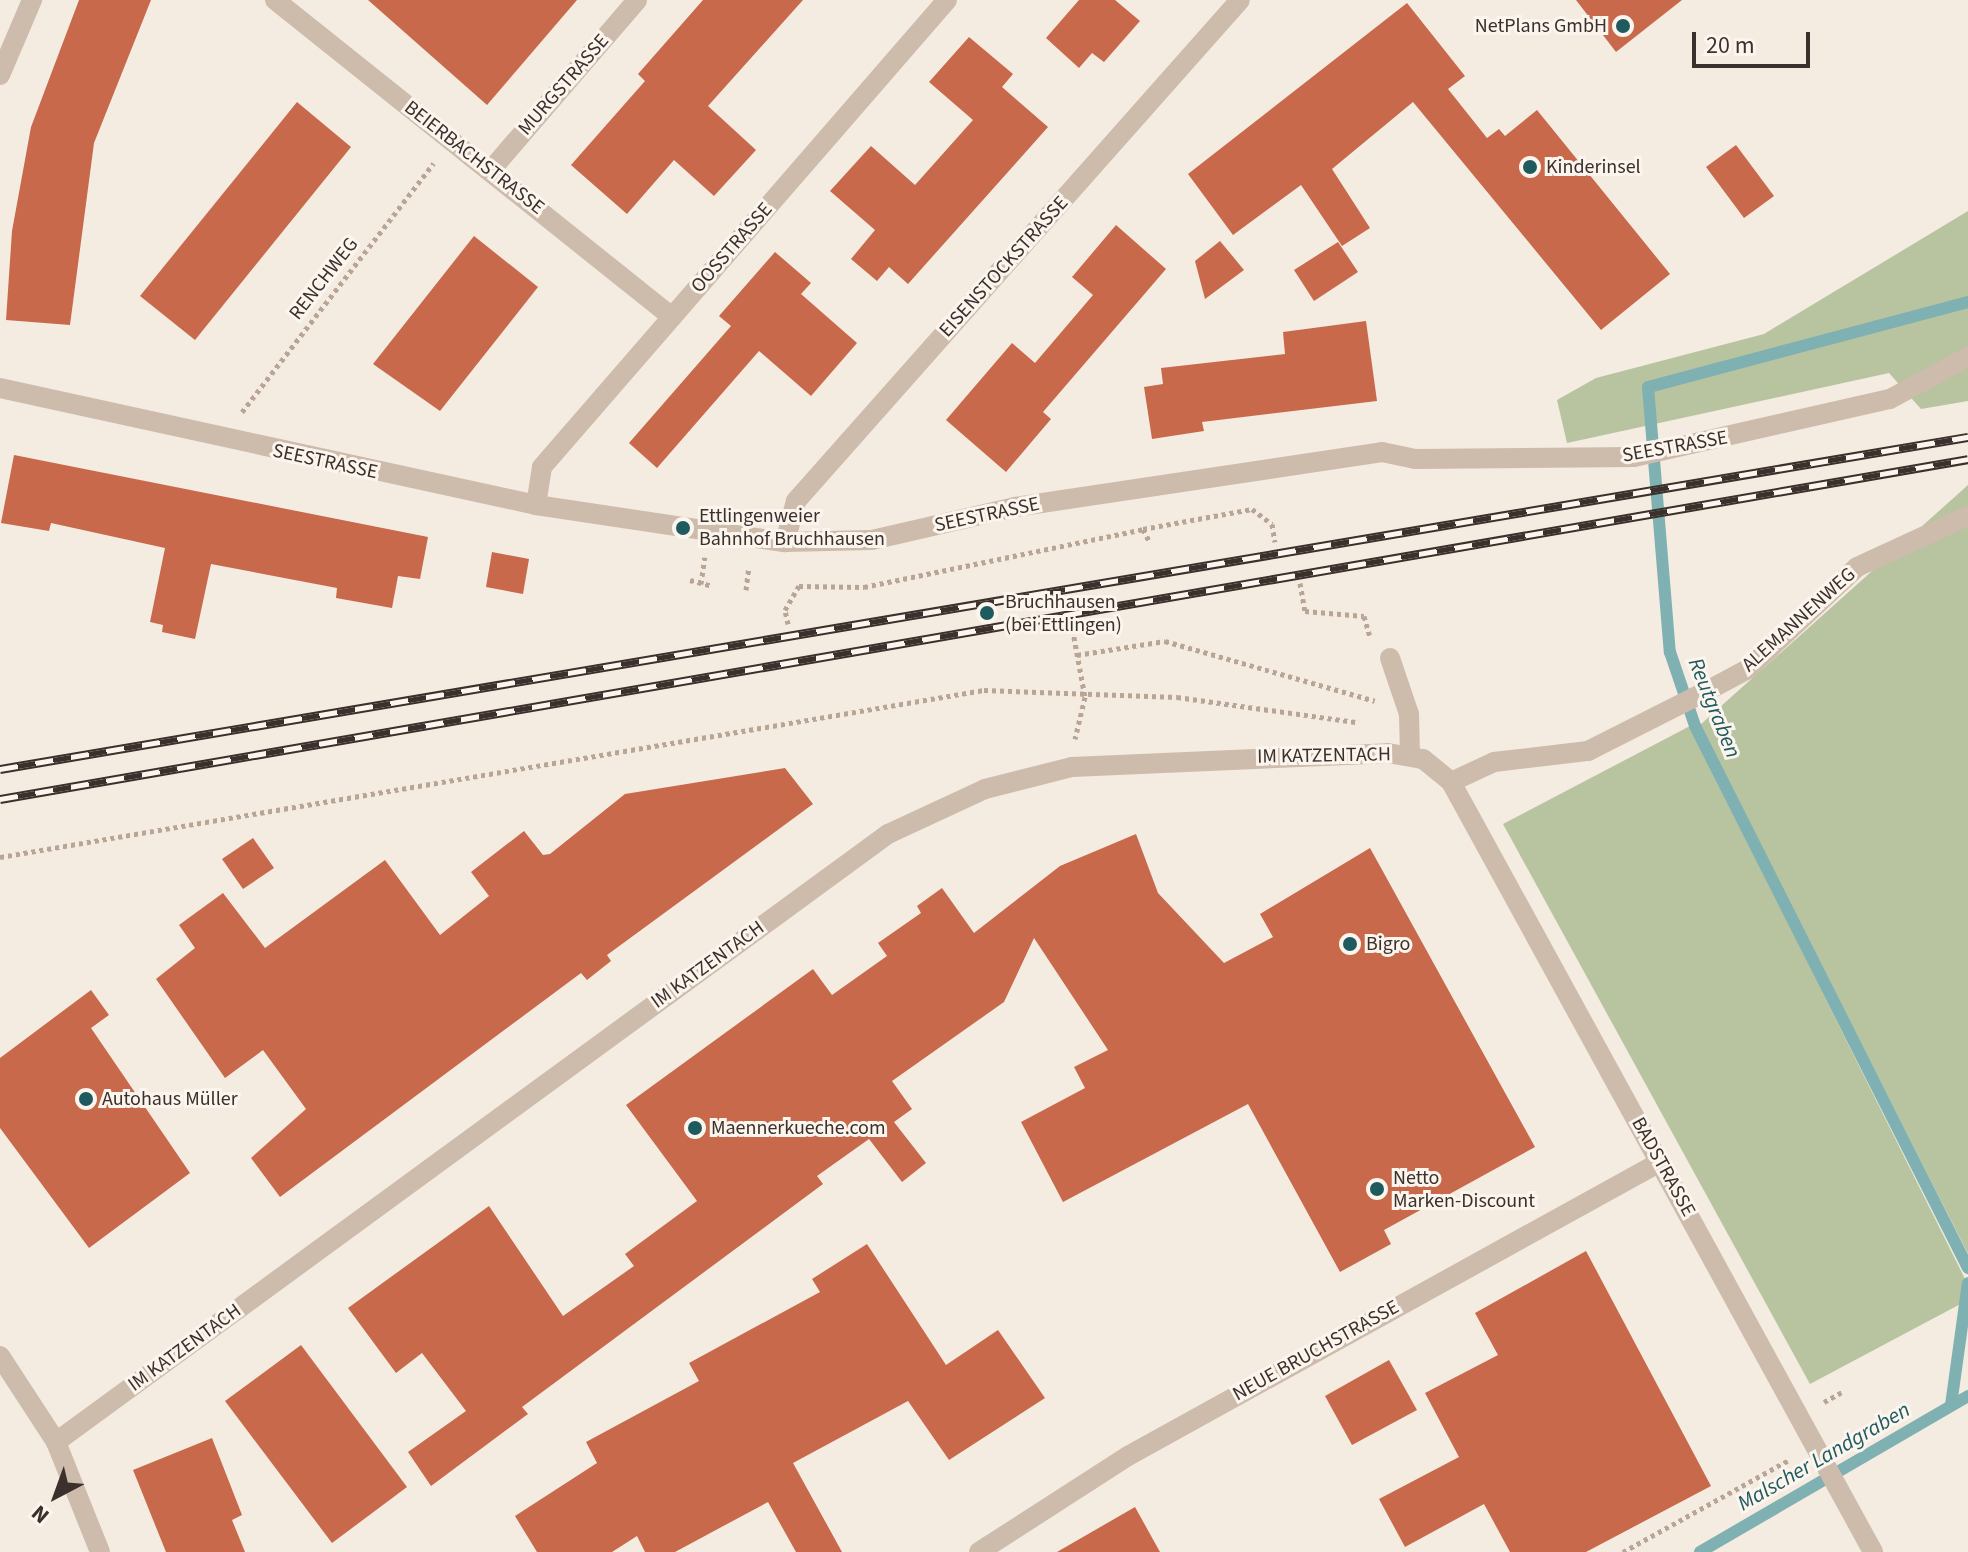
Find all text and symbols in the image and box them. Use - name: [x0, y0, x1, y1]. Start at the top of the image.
- place label: NetPlans GmbH: [1475, 14, 1607, 38]
- scale bar: [1696, 16, 1814, 66]
- marker: NetPlans GmbH: [1614, 17, 1632, 35]
- text: 20 m: [1706, 28, 1755, 63]
- street label: MURGSTRASSE: [514, 30, 614, 140]
- street label: BEIERBACHSTRASSE: [399, 96, 549, 220]
- place label: Kinderinsel: [1546, 155, 1641, 179]
- marker: Kinderinsel: [1521, 158, 1539, 176]
- street label: EISENSTOCKSTRASSE: [934, 192, 1074, 342]
- street label: OOSSTRASSE: [686, 198, 778, 298]
- street label: RENCHWEG: [284, 233, 364, 325]
- street label: SEESTRASSE: [1620, 426, 1730, 468]
- street label: SEESTRASSE: [270, 439, 380, 485]
- street label: SEESTRASSE: [932, 492, 1042, 538]
- place label: Ettlingenweier Bahnhof Bruchhausen: [699, 504, 885, 551]
- marker: Ettlingenweier Bahnhof Bruchhausen: [674, 519, 692, 537]
- street label: ALEMANNENWEG: [1737, 563, 1861, 677]
- place label: Bruchhausen (bei Ettlingen): [1005, 590, 1122, 637]
- marker: Bruchhausen (bei Ettlingen): [976, 602, 998, 624]
- water label: Reutgraben: [1682, 654, 1746, 762]
- street label: IM KATZENTACH: [1257, 743, 1391, 769]
- street label: IM KATZENTACH: [647, 916, 769, 1014]
- place label: Bigro: [1366, 932, 1410, 956]
- marker: Bigro: [1341, 935, 1359, 953]
- place label: Autohaus Müller: [102, 1087, 238, 1111]
- marker: Autohaus Müller: [77, 1090, 95, 1108]
- street label: BADSTRASSE: [1626, 1113, 1700, 1221]
- place label: Maennerkueche.com: [711, 1116, 885, 1140]
- marker: Maennerkueche.com: [686, 1119, 704, 1137]
- place label: Netto Marken-Discount: [1393, 1166, 1535, 1213]
- marker: Netto Marken-Discount: [1368, 1180, 1386, 1198]
- street label: NEUE BRUCHSTRASSE: [1229, 1295, 1403, 1407]
- street label: IM KATZENTACH: [124, 1299, 246, 1397]
- water label: Malscher Landgraben: [1733, 1397, 1915, 1517]
- north arrow: [16, 1456, 96, 1536]
- text: N: [24, 1497, 56, 1531]

